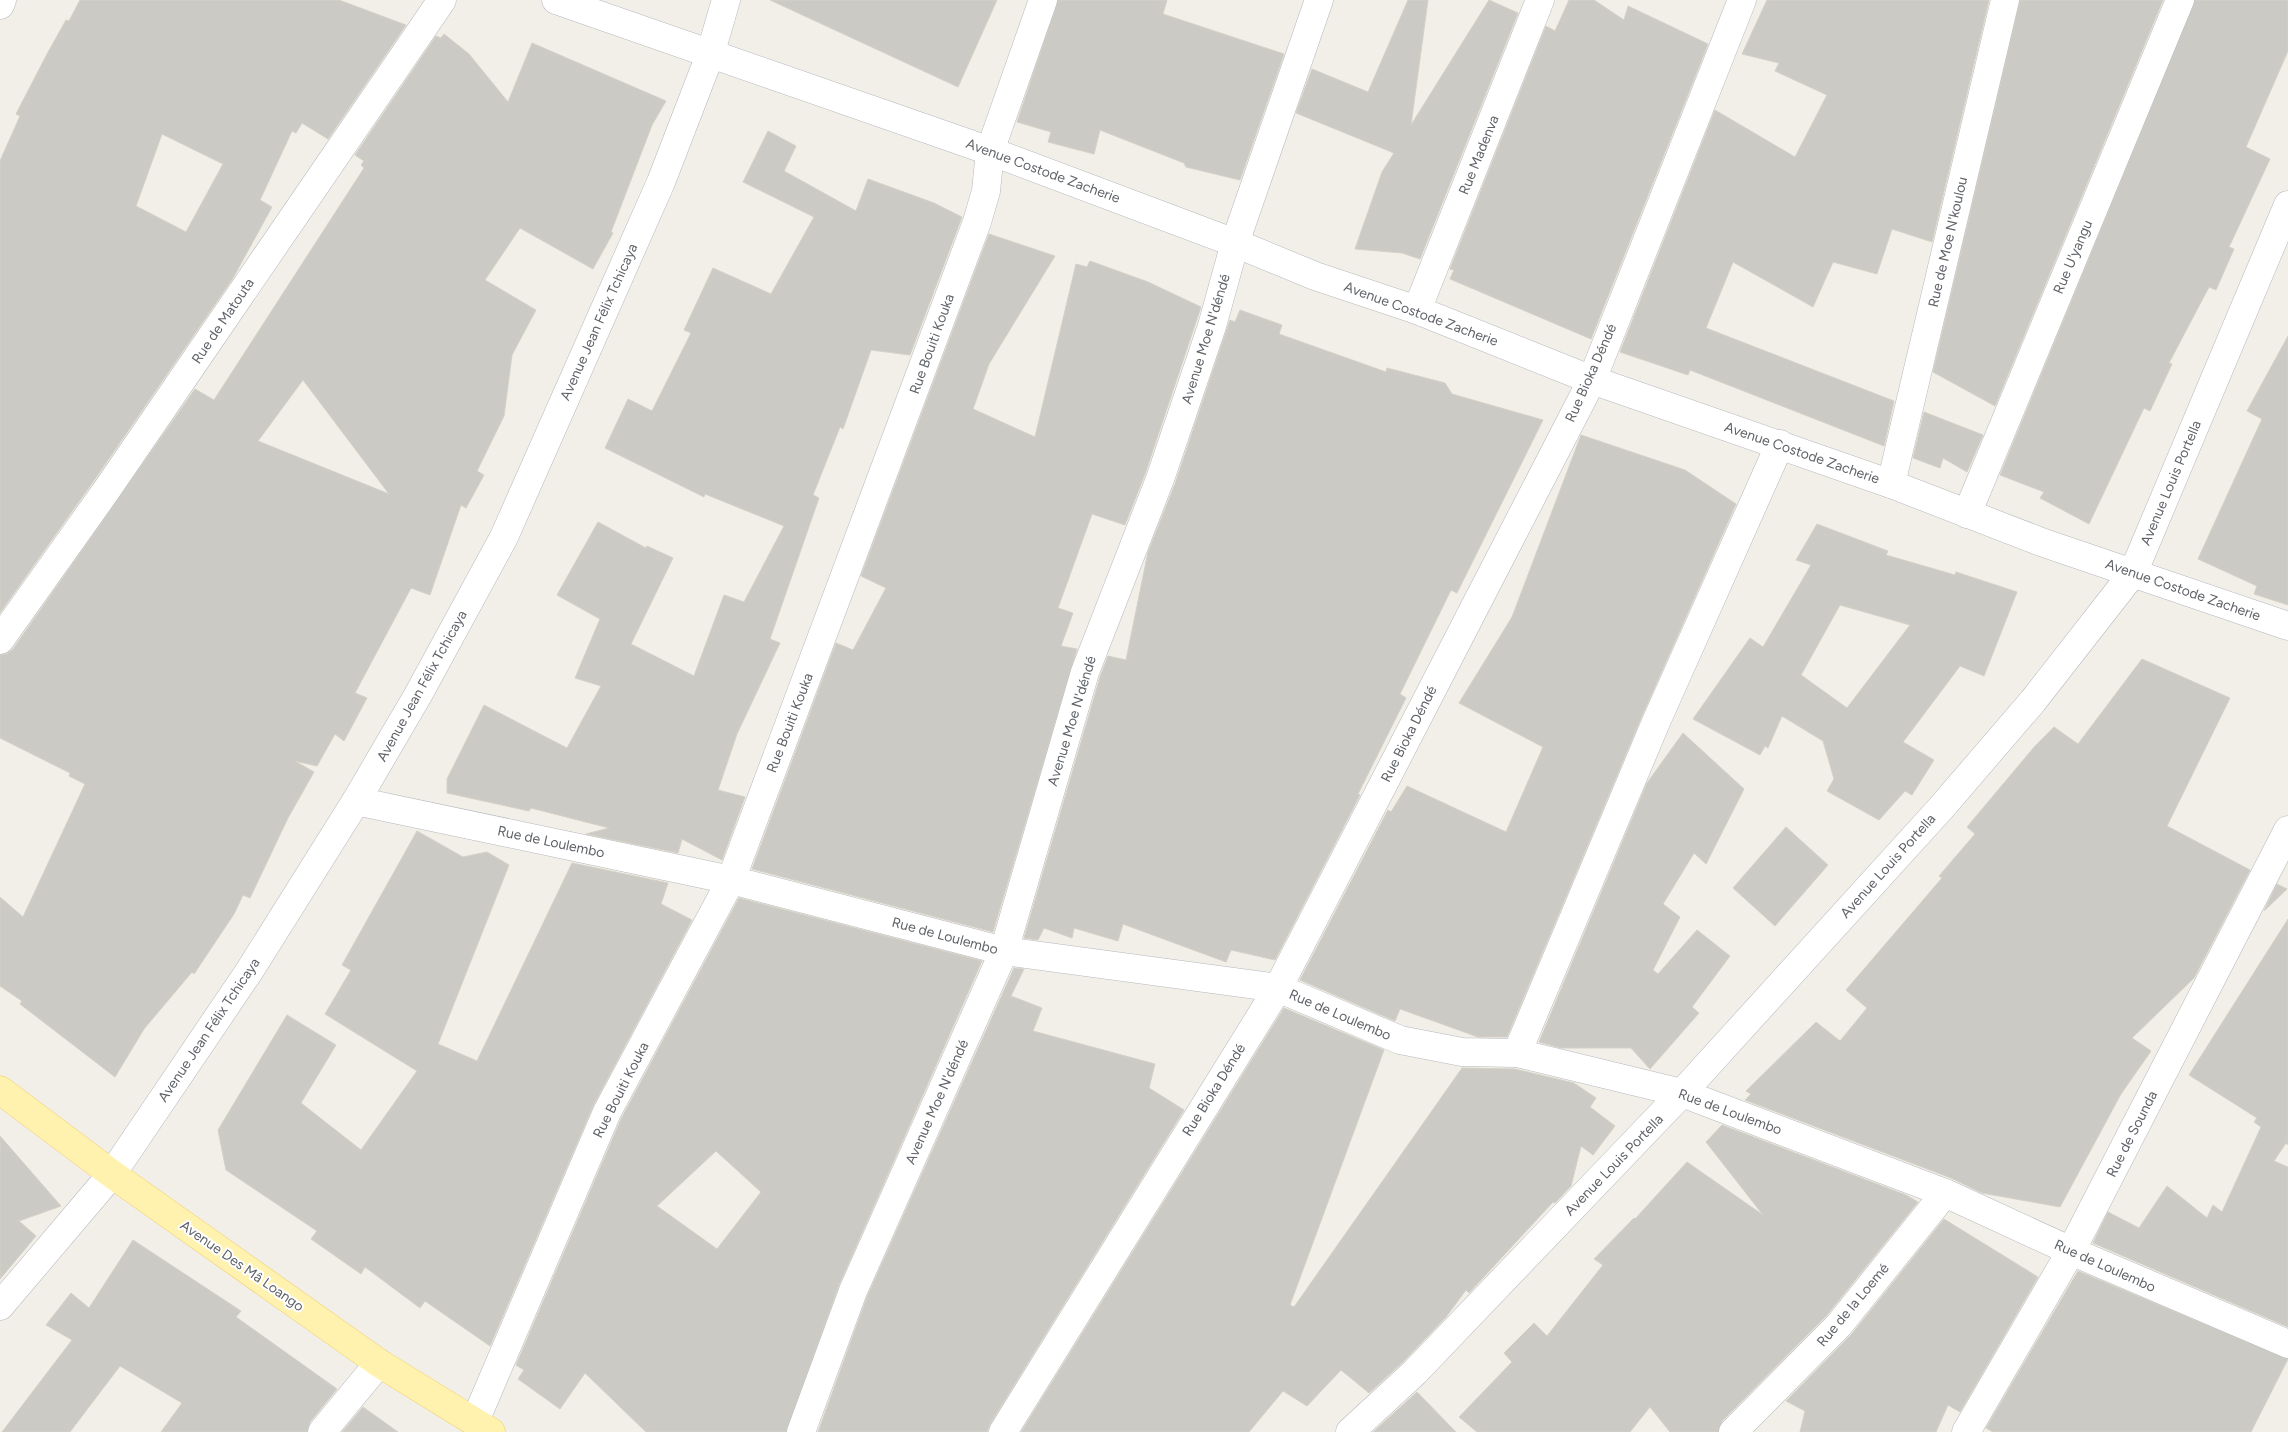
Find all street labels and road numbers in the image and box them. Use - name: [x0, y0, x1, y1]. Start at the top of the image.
- street label: Rue Madenva: [1455, 113, 1503, 197]
- street label: Avenue Costode Zacherie: [964, 135, 1123, 207]
- street label: Rue de Moe N'koulou: [1925, 175, 1971, 309]
- street label: Rue U'yangu: [2050, 218, 2096, 296]
- street label: Avenue Jean Félix Tchicaya: [557, 241, 641, 403]
- street label: Avenue Moe N'déndé: [1178, 272, 1234, 406]
- street label: Rue de Matouta: [188, 275, 258, 367]
- street label: Avenue Costode Zacherie: [1342, 278, 1501, 350]
- street label: Rue Bouiti Kouka: [906, 292, 958, 396]
- street label: Rue Bioka Déndé: [1562, 321, 1620, 425]
- street label: Avenue Costode Zacherie: [1722, 418, 1882, 488]
- street label: Avenue Louis Portella: [2137, 418, 2205, 548]
- street label: Avenue Costode Zacherie: [2103, 555, 2263, 625]
- street label: Avenue Jean Félix Tchicaya: [373, 607, 471, 765]
- street label: Avenue Moe N'déndé: [1044, 654, 1100, 788]
- street label: Rue Bouiti Kouka: [763, 671, 817, 775]
- street label: Rue Bioka Déndé: [1377, 683, 1441, 785]
- street label: Avenue Louis Portella: [1837, 810, 1939, 922]
- street label: Rue de Loulembo: [496, 822, 606, 862]
- street label: Rue de Loulembo: [890, 914, 1000, 958]
- street label: Avenue Jean Félix Tchicaya: [154, 955, 264, 1105]
- street label: Rue de Loulembo: [1286, 986, 1394, 1044]
- street label: Avenue Moe N'déndé: [902, 1037, 972, 1167]
- street label: Rue Bouiti Kouka: [589, 1039, 653, 1141]
- street label: Rue Bioka Déndé: [1179, 1040, 1249, 1139]
- street label: Rue de Loulembo: [1676, 1085, 1784, 1139]
- street label: Rue de Sounda: [2103, 1088, 2161, 1180]
- street label: Avenue Louis Portella: [1561, 1111, 1667, 1219]
- street label: Avenue Des Mâ Loango: [177, 1217, 307, 1315]
- street label: Rue de Loulembo: [2052, 1236, 2158, 1296]
- street label: Rue de la Loemé: [1813, 1260, 1893, 1350]

